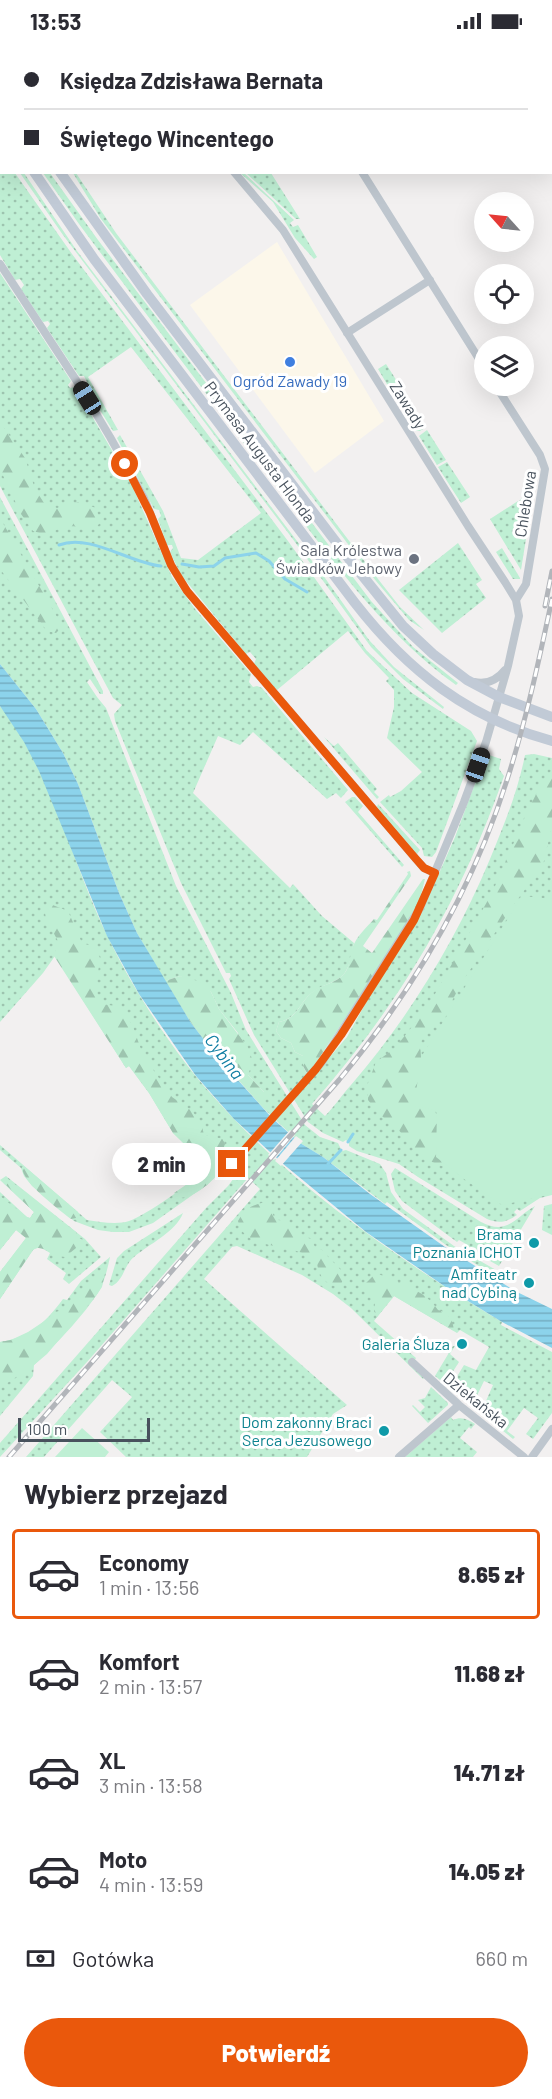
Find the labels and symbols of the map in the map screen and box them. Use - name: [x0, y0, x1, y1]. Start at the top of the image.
- north arrow: [474, 192, 534, 252]
- marker: Ogród Zawady 19: [283, 355, 297, 369]
- place label: Ogród Zawady 19: [233, 371, 347, 390]
- street label: Prymasa Augusta Hlonda: [201, 377, 320, 526]
- street label: Zawady: [386, 377, 431, 433]
- car: [70, 378, 104, 418]
- route start: [111, 450, 138, 477]
- street label: Chlebowa: [510, 469, 539, 539]
- place label: Sala Królestwa Świadków Jehowy: [276, 540, 403, 577]
- marker: Sala Królestwa Świadków Jehowy: [407, 552, 421, 566]
- car: [464, 745, 492, 785]
- water label: Cybina: [200, 1029, 249, 1084]
- callout: 2 min: [112, 1143, 211, 1185]
- route end: [218, 1150, 245, 1177]
- place label: Brama Poznania ICHOT: [413, 1224, 522, 1261]
- marker: Brama Poznania ICHOT: [527, 1236, 541, 1250]
- place label: Amfiteatr nad Cybiną: [442, 1264, 517, 1301]
- marker: Amfiteatr nad Cybiną: [522, 1276, 536, 1290]
- place label: Galeria Śluza: [362, 1334, 450, 1353]
- marker: Galeria Śluza: [455, 1337, 469, 1351]
- street label: Dziekańska: [440, 1368, 513, 1432]
- place label: Dom zakonny Braci Serca Jezusowego: [241, 1412, 372, 1449]
- scale bar: [18, 1415, 150, 1442]
- marker: Dom zakonny Braci Serca Jezusowego: [377, 1424, 391, 1438]

